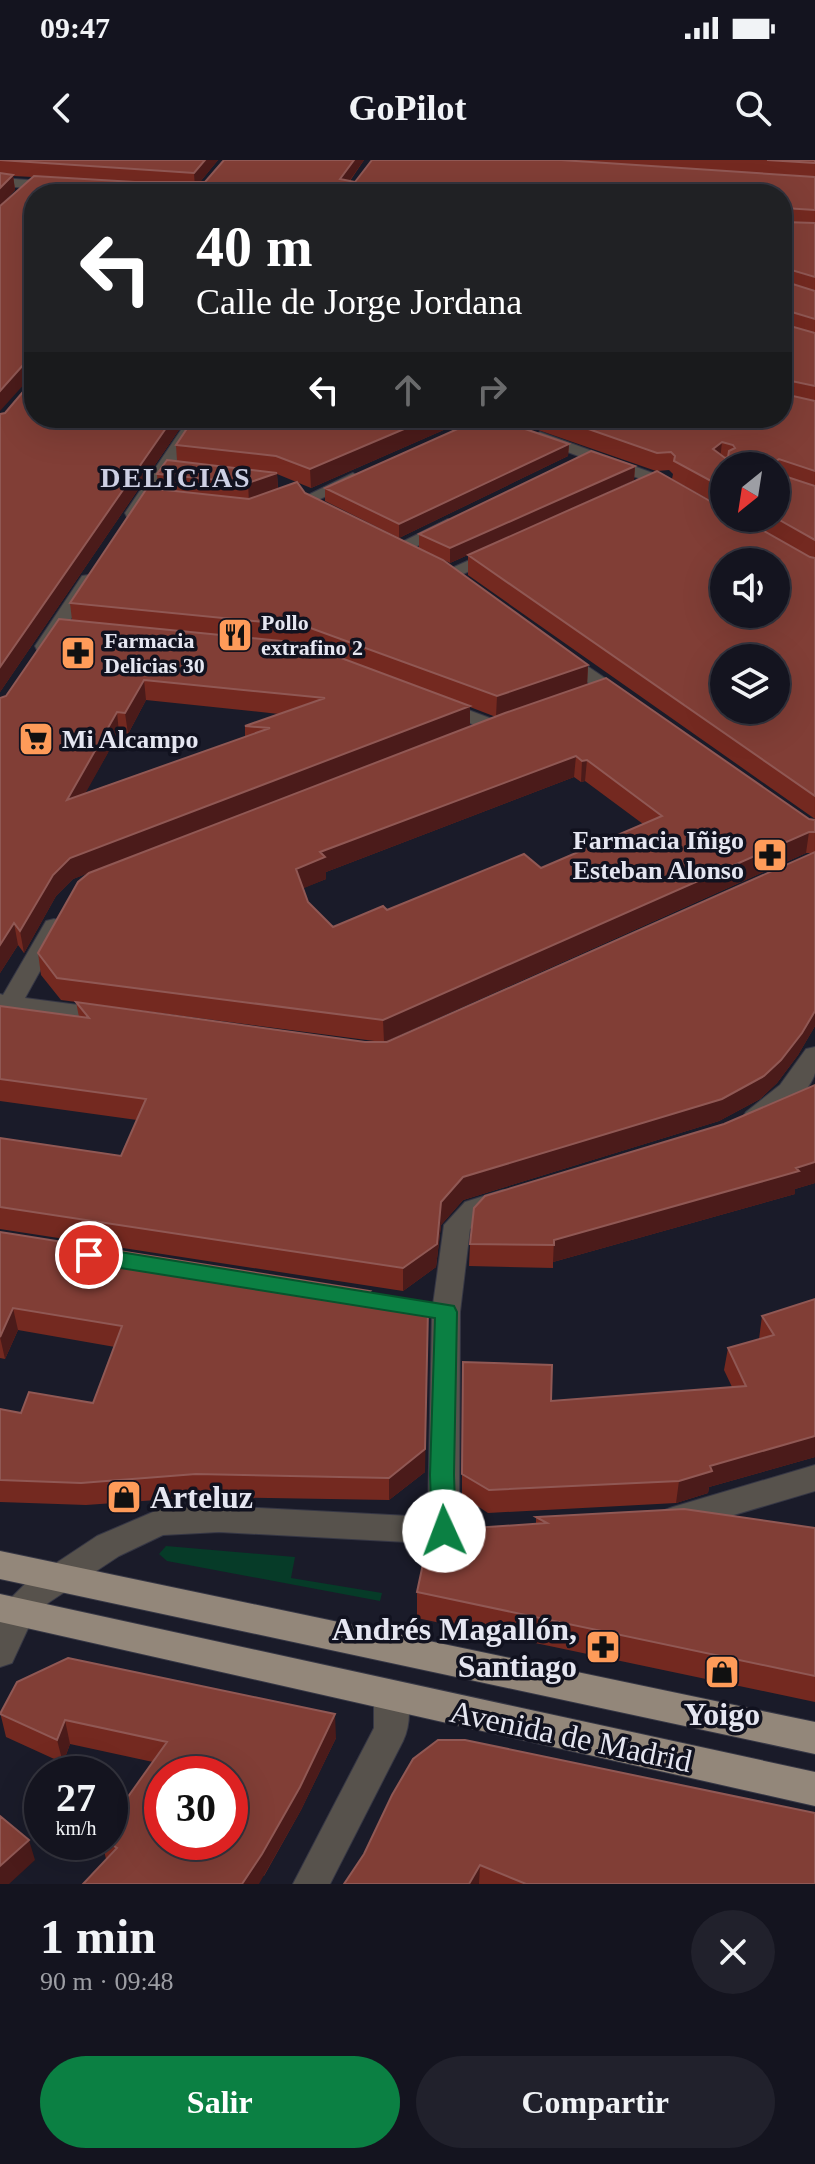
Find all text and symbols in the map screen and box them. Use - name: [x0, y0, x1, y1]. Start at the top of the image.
- text: 09:47: [40, 11, 110, 44]
- icon: back: [40, 86, 84, 130]
- icon: search: [731, 86, 775, 130]
- text: GoPilot: [349, 88, 466, 128]
- icon: left: [64, 216, 168, 320]
- text: 40 m: [196, 216, 313, 278]
- text: Calle de Jorge Jordana: [196, 282, 522, 322]
- icon: left: [302, 368, 346, 412]
- icon: ahead: [386, 368, 430, 412]
- icon: right: [470, 368, 514, 412]
- north arrow: [710, 452, 790, 532]
- map controls: [710, 452, 790, 724]
- district label: DELICIAS: [100, 462, 252, 493]
- button: sound: [710, 548, 790, 628]
- place label: Pollo extrafino 2: [261, 610, 363, 660]
- restaurant icon: Pollo extrafino 2: [216, 616, 254, 654]
- place label: Farmacia Delicias 30: [104, 628, 205, 678]
- pharmacy icon: Farmacia Delicias 30: [59, 634, 97, 672]
- button: layers: [710, 644, 790, 724]
- supermarket icon: Mi Alcampo: [17, 720, 55, 758]
- place label: Mi Alcampo: [62, 725, 199, 754]
- place label: Farmacia Iñigo Esteban Alonso: [573, 826, 744, 885]
- pharmacy icon: Farmacia Iñigo Esteban Alonso: [751, 836, 789, 874]
- pin: [55, 1221, 123, 1289]
- icon: arrive: [67, 1233, 111, 1277]
- shop icon: Arteluz: [105, 1478, 143, 1516]
- place label: Arteluz: [150, 1479, 253, 1515]
- position arrow: [402, 1489, 486, 1573]
- place label: Andrés Magallón, Santiago: [332, 1611, 577, 1684]
- pharmacy icon: Andrés Magallón, Santiago: [584, 1628, 622, 1666]
- shop icon: Yoigo: [703, 1653, 741, 1691]
- street label: Avenida de Madrid: [447, 1693, 695, 1779]
- place label: Yoigo: [684, 1696, 760, 1732]
- speed limit sign: 30: [144, 1756, 248, 1860]
- text: 27: [56, 1775, 96, 1820]
- text: km/h: [55, 1817, 97, 1839]
- text: 1 min: [40, 1910, 156, 1963]
- button: close: [691, 1910, 775, 1994]
- text: 90 m · 09:48: [40, 1967, 174, 1996]
- button: Salir: [40, 2056, 400, 2148]
- button: Compartir: [416, 2056, 775, 2148]

